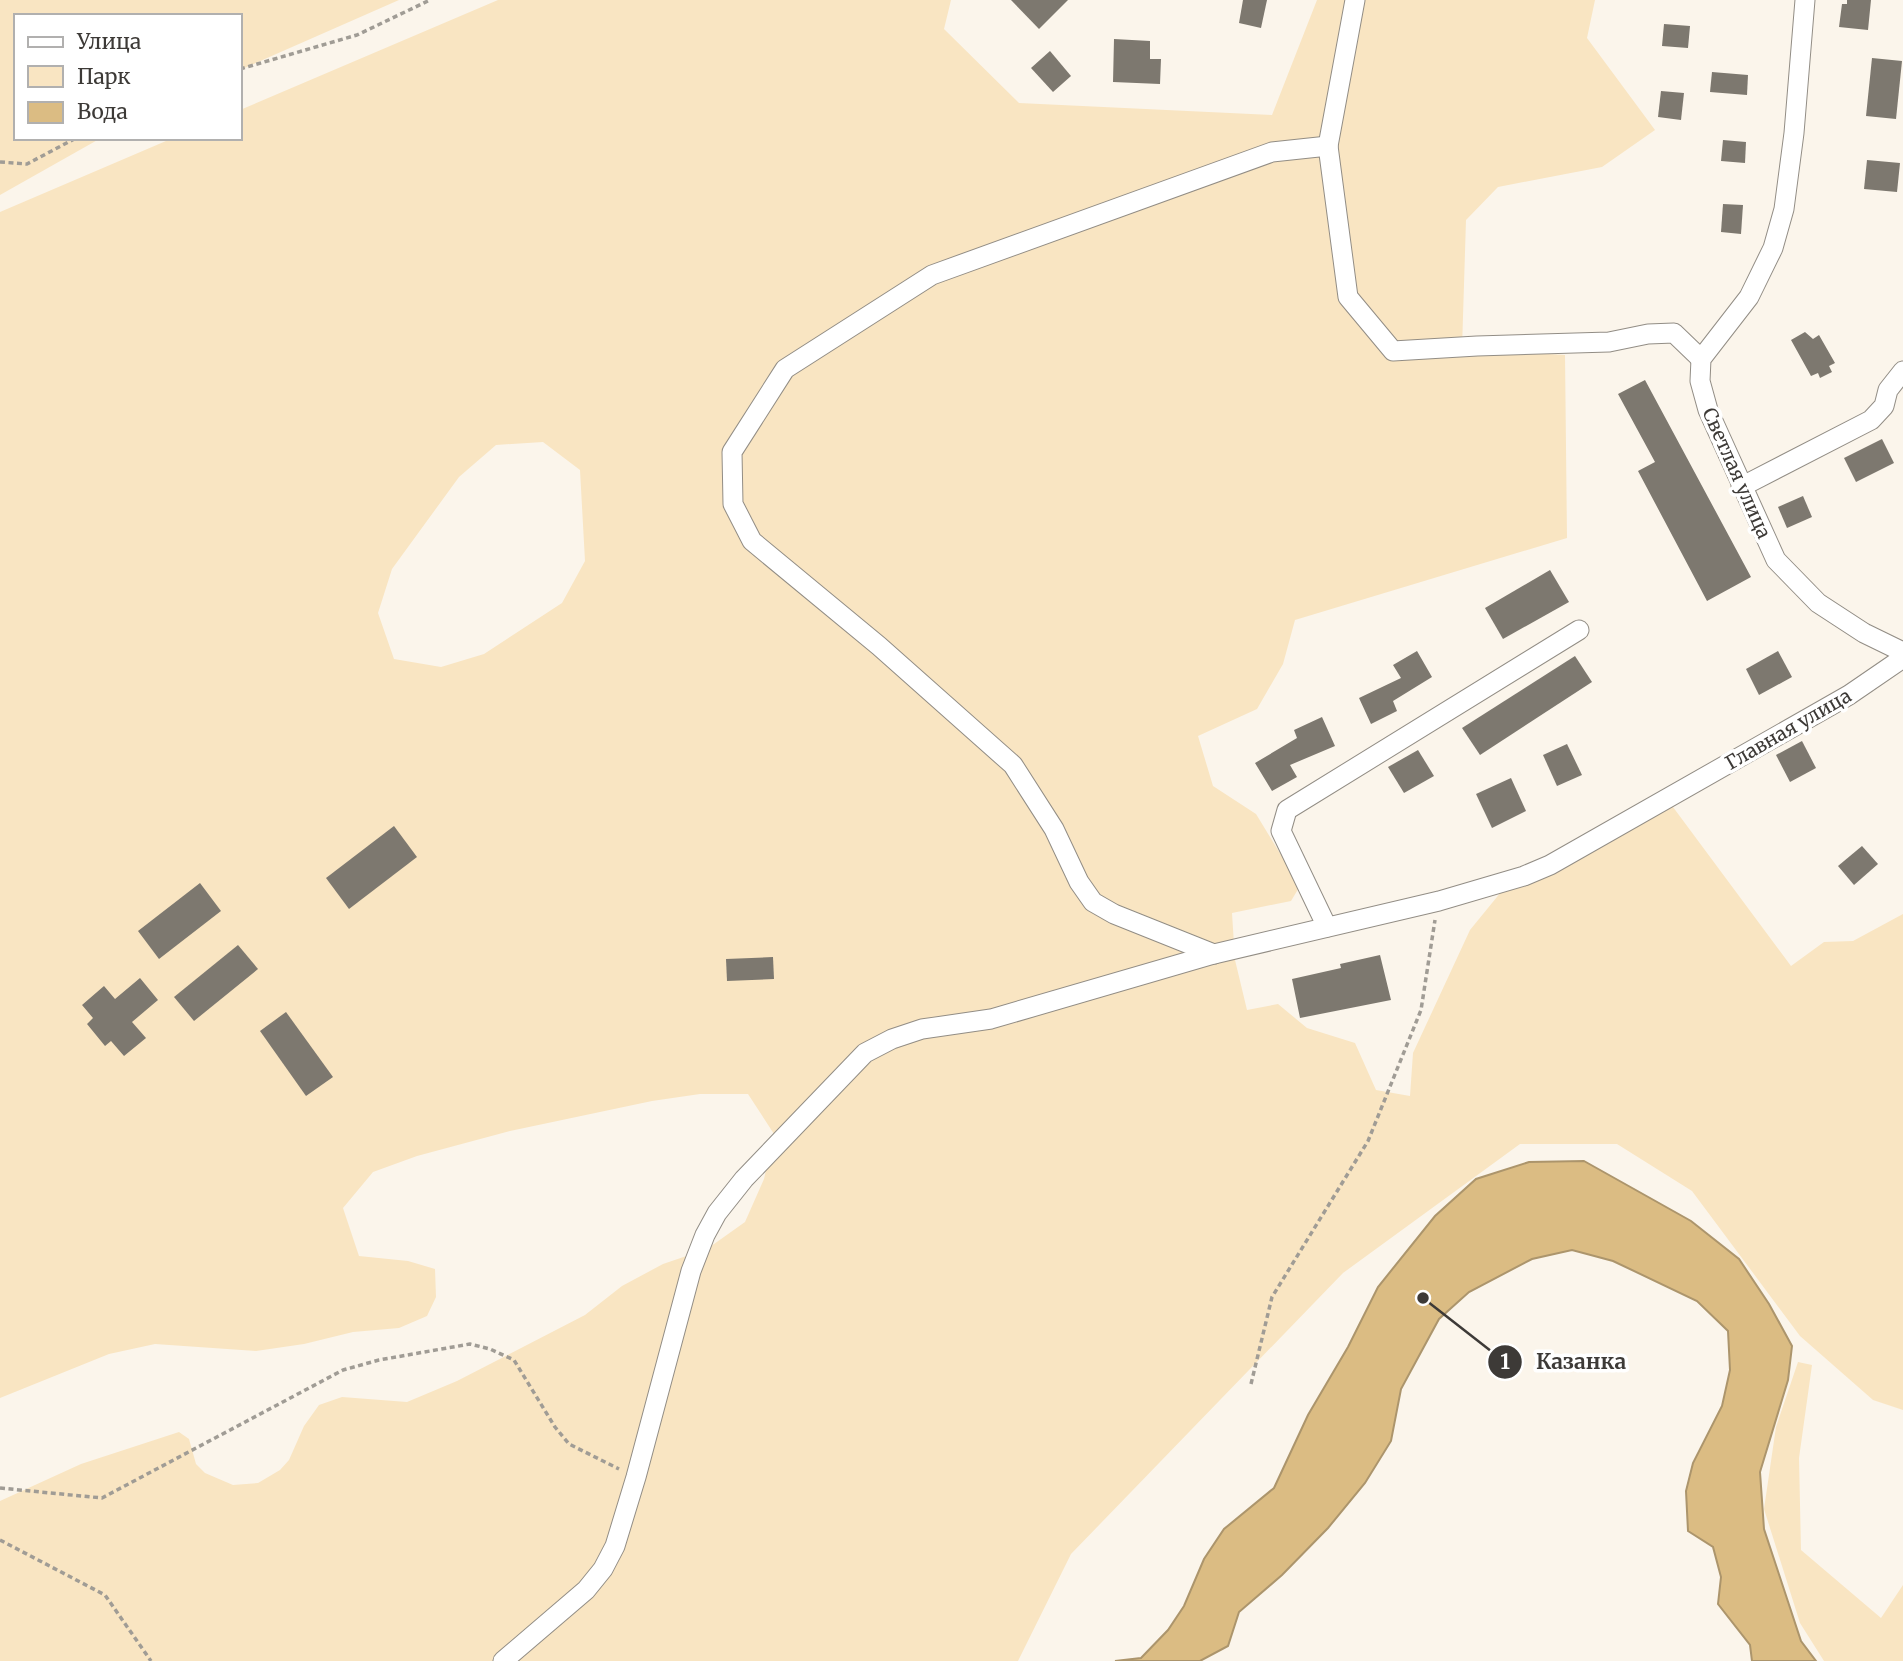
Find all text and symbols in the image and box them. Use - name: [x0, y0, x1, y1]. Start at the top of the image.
- legend: [14, 14, 242, 140]
- text: Улица: [76, 28, 141, 55]
- text: Парк: [77, 63, 131, 90]
- text: Вода: [77, 98, 128, 125]
- street label: Светлая улица: [1697, 404, 1777, 542]
- street label: Главная улица: [1721, 683, 1855, 775]
- callout: Казанка: [1487, 1341, 1640, 1383]
- text: 1: [1500, 1348, 1510, 1375]
- text: Казанка: [1536, 1348, 1626, 1375]

